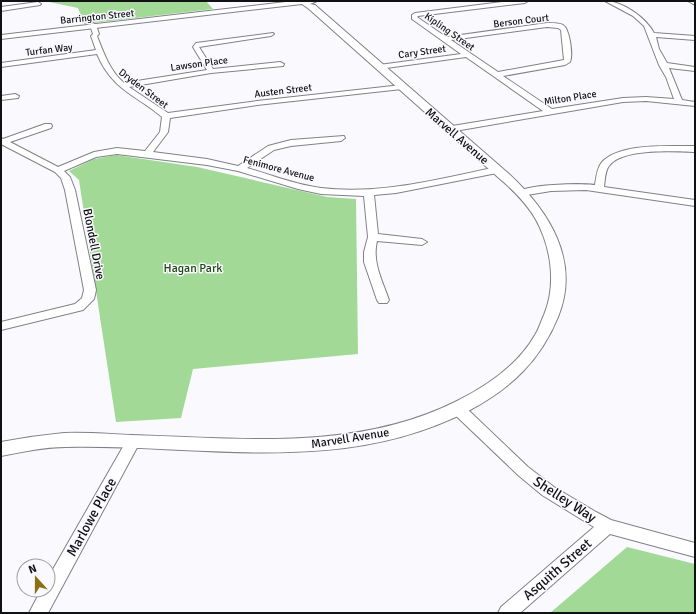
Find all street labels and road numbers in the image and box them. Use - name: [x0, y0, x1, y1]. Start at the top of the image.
- street label: Barrington Street: [59, 7, 135, 27]
- street label: Kipling Street: [422, 10, 477, 54]
- street label: Berson Court: [493, 12, 550, 30]
- street label: Turfan Way: [25, 41, 74, 59]
- street label: Cary Street: [398, 43, 447, 61]
- street label: Lawson Place: [170, 54, 229, 74]
- street label: Dryden Street: [116, 66, 171, 112]
- street label: Austen Street: [254, 81, 313, 100]
- street label: Milton Place: [543, 88, 597, 108]
- street label: Marvell Avenue: [422, 105, 491, 168]
- street label: Fenimore Avenue: [242, 154, 316, 184]
- street label: Blondell Drive: [79, 207, 108, 281]
- street label: Marvell Avenue: [310, 425, 390, 452]
- street label: Shelley Way: [530, 473, 600, 526]
- street label: Marlowe Place: [63, 475, 120, 560]
- street label: Asquith Street: [519, 535, 595, 604]

